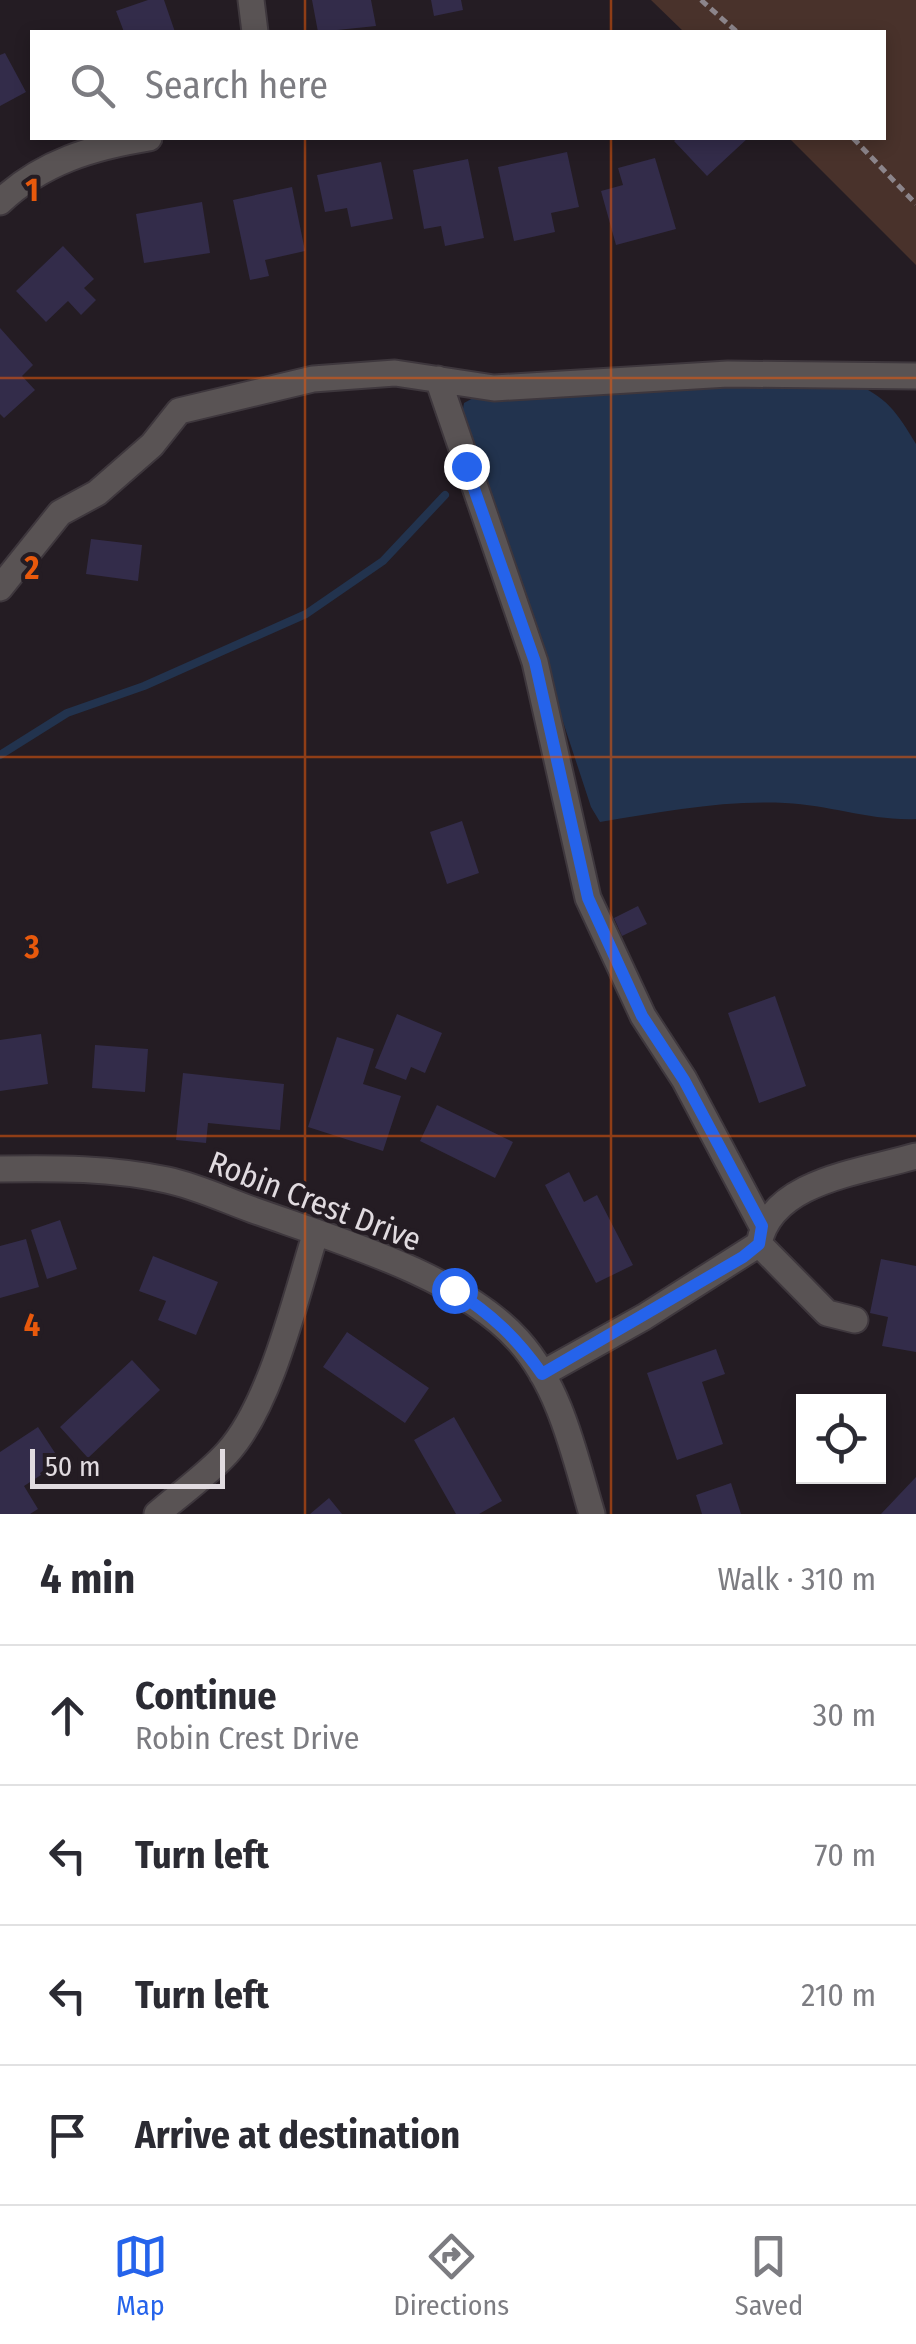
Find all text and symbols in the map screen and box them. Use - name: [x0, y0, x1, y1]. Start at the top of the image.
- search box: [30, 30, 886, 140]
- icon: search: [65, 58, 120, 113]
- text: Search here: [145, 62, 328, 108]
- text: 1: [25, 171, 39, 209]
- route end: [444, 444, 490, 490]
- text: 2: [24, 549, 40, 587]
- text: 3: [23, 928, 40, 966]
- street label: Robin Crest Drive: [203, 1143, 427, 1259]
- route start: [432, 1268, 478, 1314]
- text: 4: [24, 1306, 40, 1344]
- map controls: [796, 1394, 886, 1484]
- button: locate: [796, 1394, 886, 1484]
- scale bar: [30, 1444, 225, 1488]
- text: 50 m: [45, 1450, 101, 1483]
- text: 4 min: [40, 1554, 135, 1604]
- text: Walk · 310 m: [718, 1560, 876, 1598]
- text: Continue: [135, 1673, 276, 1719]
- icon: ahead: [40, 1688, 95, 1743]
- text: 30 m: [813, 1696, 876, 1734]
- text: Robin Crest Drive: [135, 1719, 360, 1757]
- icon: left: [40, 1828, 95, 1883]
- text: Turn left: [135, 1832, 269, 1878]
- text: 70 m: [815, 1836, 876, 1874]
- icon: left: [40, 1968, 95, 2023]
- text: Turn left: [135, 1972, 269, 2018]
- text: 210 m: [801, 1976, 876, 2014]
- icon: arrive: [40, 2108, 95, 2163]
- text: Arrive at destination: [135, 2112, 460, 2158]
- tab: Map: [113, 2229, 168, 2322]
- tab: Directions: [393, 2229, 509, 2322]
- tab: Saved: [735, 2229, 803, 2322]

